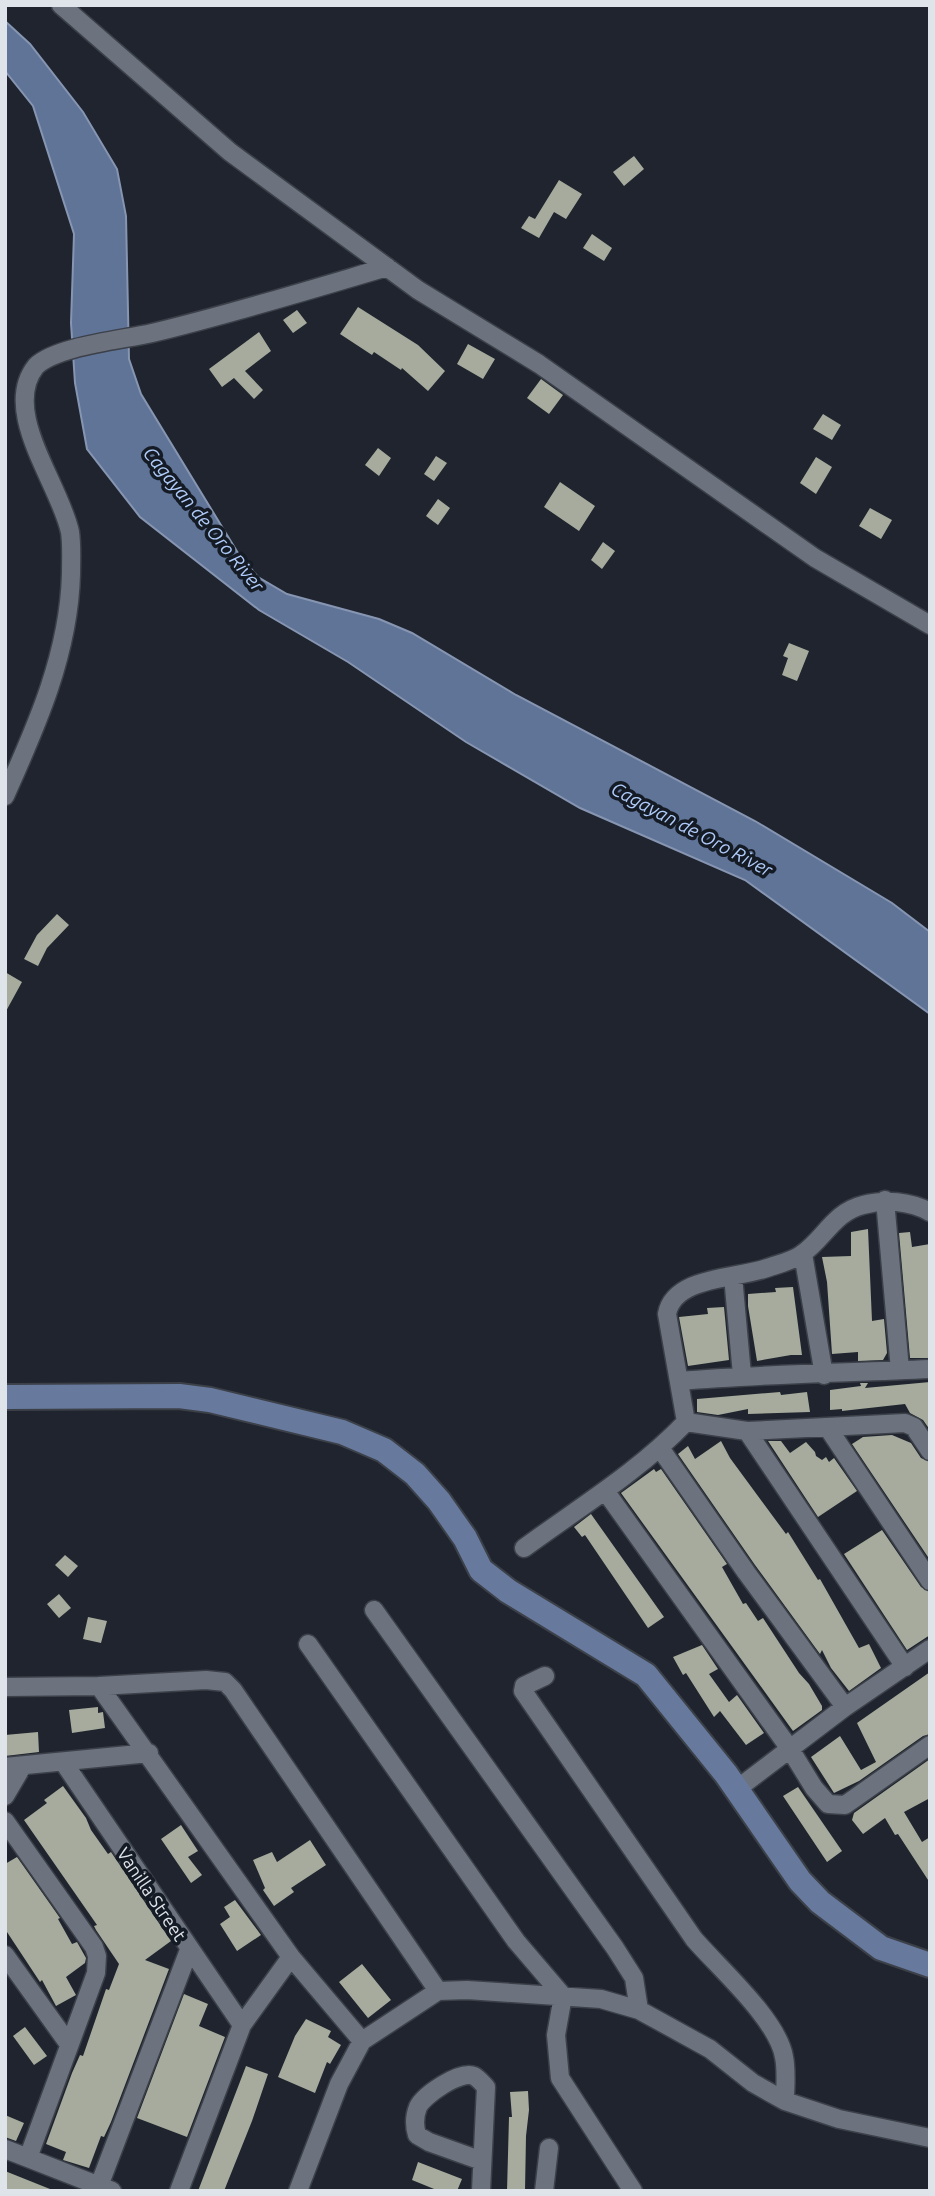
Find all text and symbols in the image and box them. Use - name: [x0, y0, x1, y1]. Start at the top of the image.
- water label: Cagayan de Oro River: [139, 442, 270, 596]
- water label: Cagayan de Oro River: [608, 777, 777, 881]
- street label: Vanilla Street: [113, 1844, 191, 1944]

